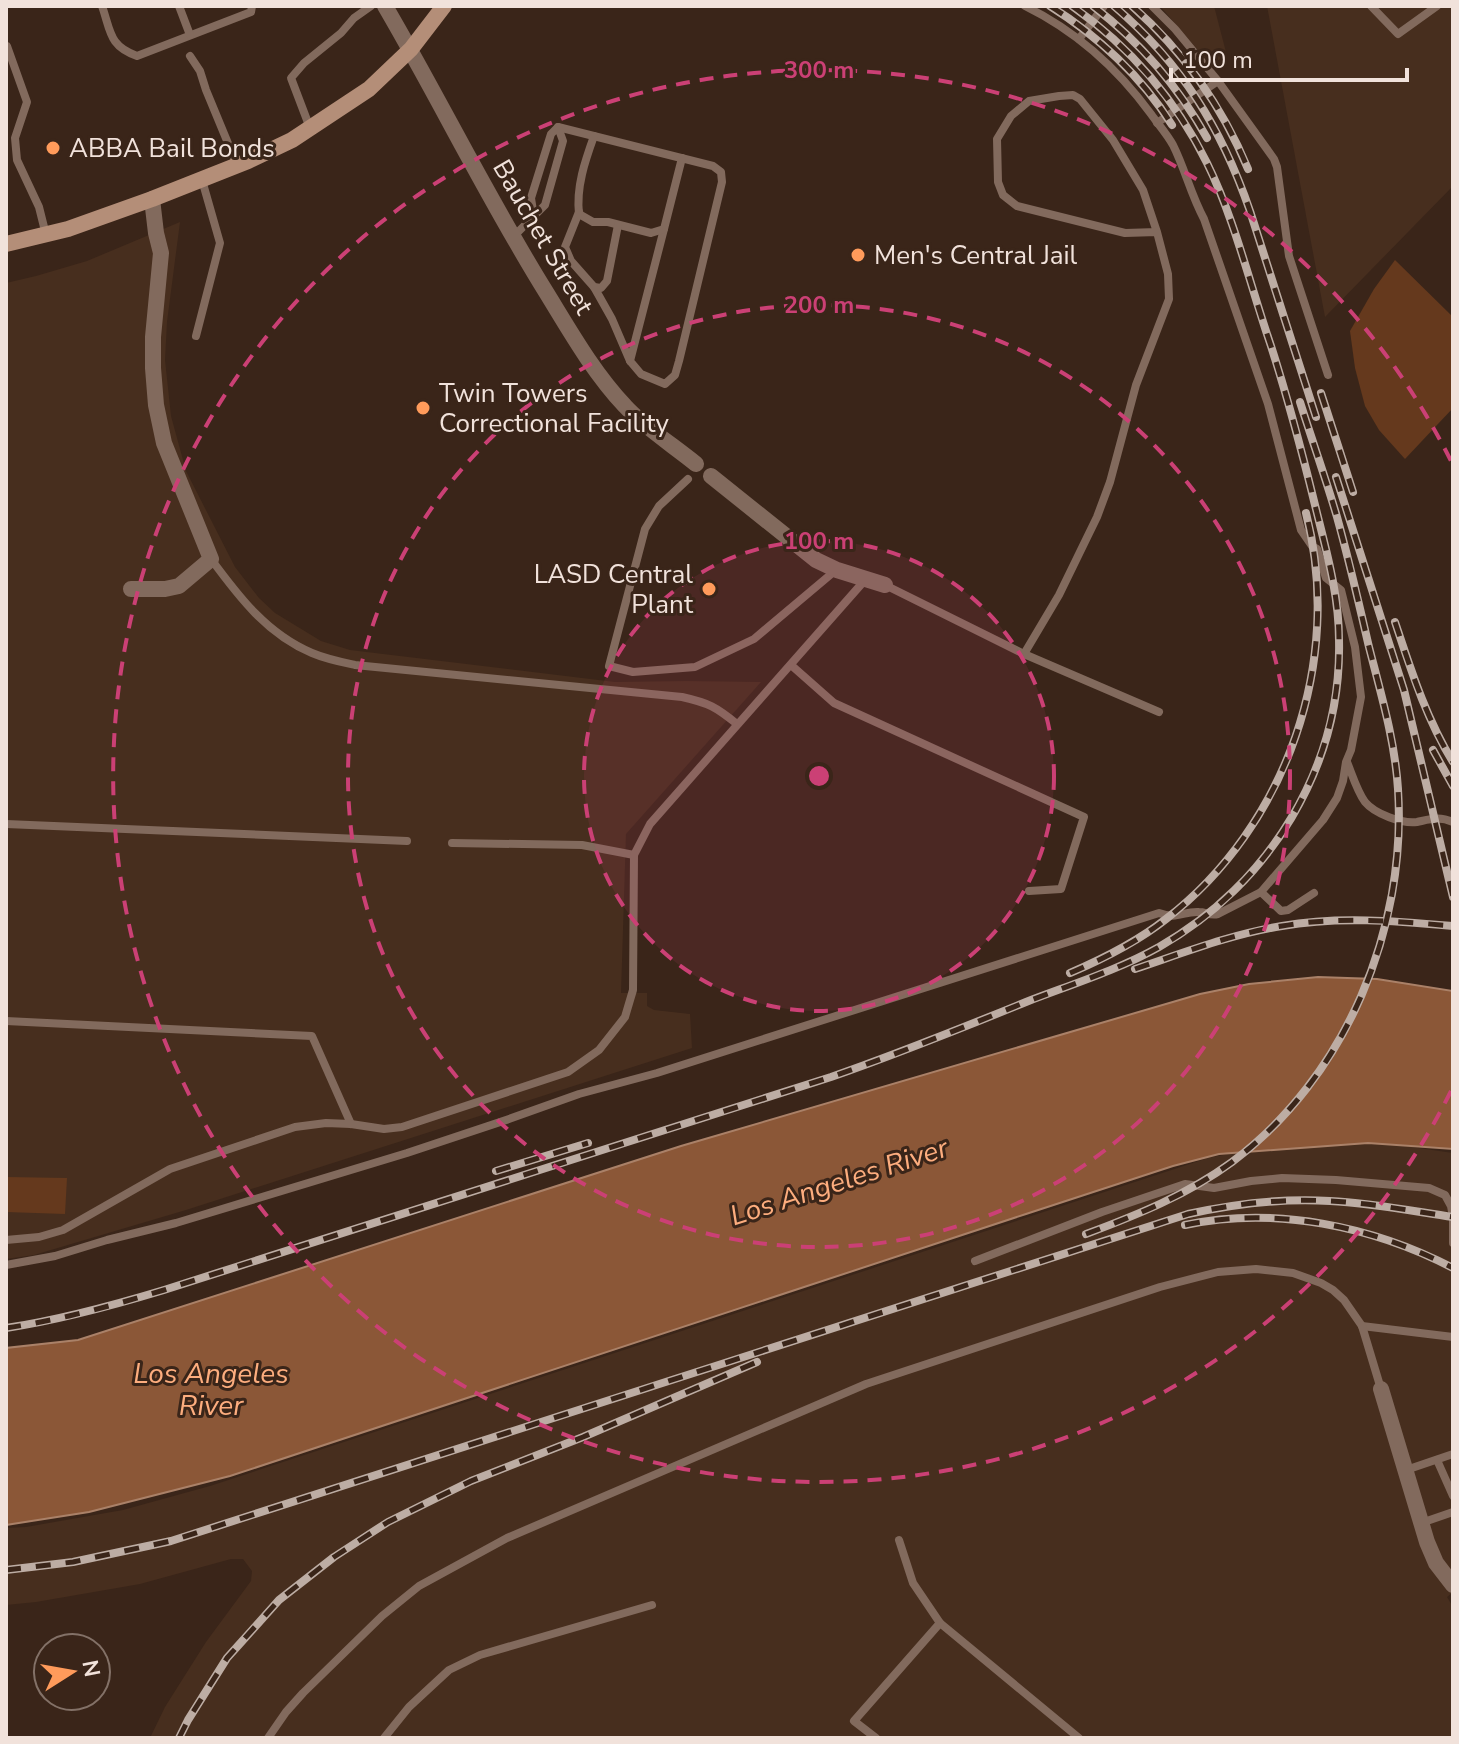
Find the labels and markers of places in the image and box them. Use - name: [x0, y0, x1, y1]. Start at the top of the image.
- place label: ABBA Bail Bonds: [69, 131, 275, 166]
- marker: ABBA Bail Bonds: [44, 139, 62, 157]
- place label: Men's Central Jail: [874, 238, 1078, 273]
- marker: Men's Central Jail: [849, 246, 867, 264]
- place label: Twin Towers Correctional Facility: [439, 376, 669, 441]
- marker: Twin Towers Correctional Facility: [414, 399, 432, 417]
- place label: LASD Central Plant: [534, 557, 694, 622]
- marker: LASD Central Plant: [700, 580, 718, 598]
- centre of rings: [805, 762, 833, 790]

